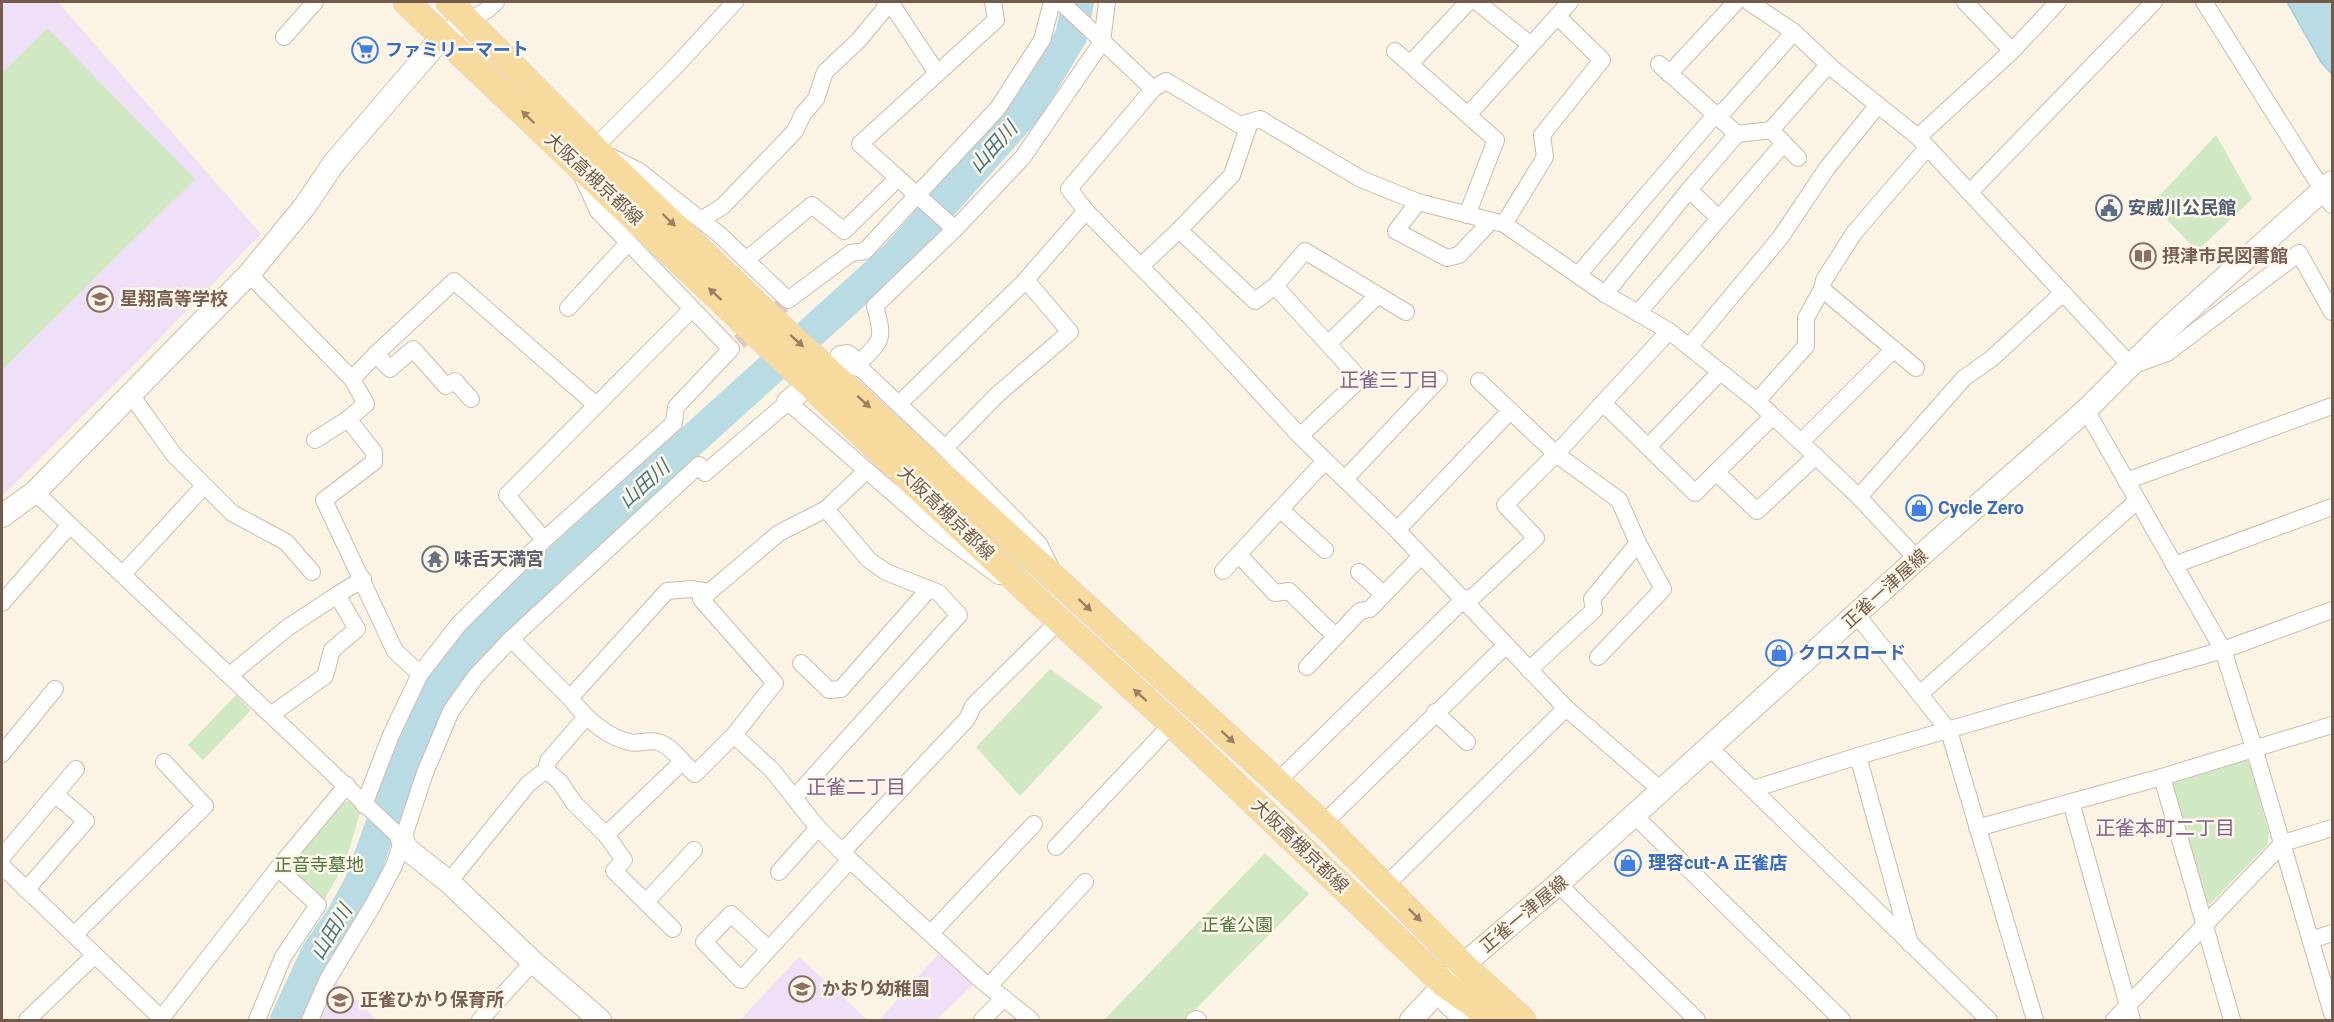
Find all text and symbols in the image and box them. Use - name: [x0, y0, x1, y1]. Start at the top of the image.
- supermarket icon: ファミリーマート: [350, 35, 380, 65]
- place label: ファミリーマート: [385, 39, 529, 60]
- one-way arrow: [521, 110, 535, 124]
- water label: 山田川: [964, 115, 1023, 177]
- street label: 大阪高槻京都線: [541, 128, 648, 229]
- public building icon: 安威川公民館: [2094, 193, 2124, 223]
- place label: 安威川公民館: [2128, 197, 2236, 218]
- one-way arrow: [662, 213, 677, 227]
- library icon: 摂津市民図書館: [2128, 241, 2158, 271]
- place label: 摂津市民図書館: [2162, 245, 2288, 266]
- school or university icon: 星翔高等学校: [85, 284, 115, 314]
- one-way arrow: [709, 287, 723, 301]
- place label: 星翔高等学校: [120, 288, 228, 309]
- one-way arrow: [790, 334, 804, 348]
- district label: 正雀三丁目: [1339, 368, 1439, 392]
- one-way arrow: [856, 395, 871, 409]
- water label: 山田川: [614, 454, 676, 513]
- street label: 大阪高槻京都線: [894, 461, 999, 564]
- shop icon: Cycle Zero: [1904, 493, 1934, 523]
- place label: Cycle Zero: [1938, 497, 2024, 518]
- temple icon: 味舌天満宮: [420, 544, 450, 574]
- street label: 正雀一津屋線: [1838, 545, 1932, 633]
- place label: 味舌天満宮: [454, 548, 544, 569]
- one-way arrow: [1077, 598, 1092, 611]
- shop icon: クロスロード: [1764, 638, 1794, 668]
- place label: クロスロード: [1798, 642, 1906, 663]
- one-way arrow: [1133, 689, 1148, 702]
- one-way arrow: [1221, 730, 1236, 744]
- district label: 正雀二丁目: [806, 775, 906, 799]
- street label: 大阪高槻京都線: [1248, 794, 1353, 897]
- district label: 正雀本町二丁目: [2095, 816, 2235, 840]
- shop icon: 理容cut-A 正雀店: [1613, 848, 1643, 878]
- place label: 理容cut-A 正雀店: [1648, 852, 1787, 873]
- park label: 正音寺墓地: [274, 854, 364, 875]
- street label: 正雀一津屋線: [1476, 871, 1572, 956]
- water label: 山田川: [305, 898, 358, 964]
- one-way arrow: [1407, 908, 1421, 922]
- park label: 正雀公園: [1201, 914, 1273, 935]
- school or university icon: かおり幼稚園: [787, 974, 817, 1004]
- place label: かおり幼稚園: [822, 978, 930, 999]
- school or university icon: 正雀ひかり保育所: [325, 985, 355, 1015]
- place label: 正雀ひかり保育所: [360, 989, 504, 1010]

